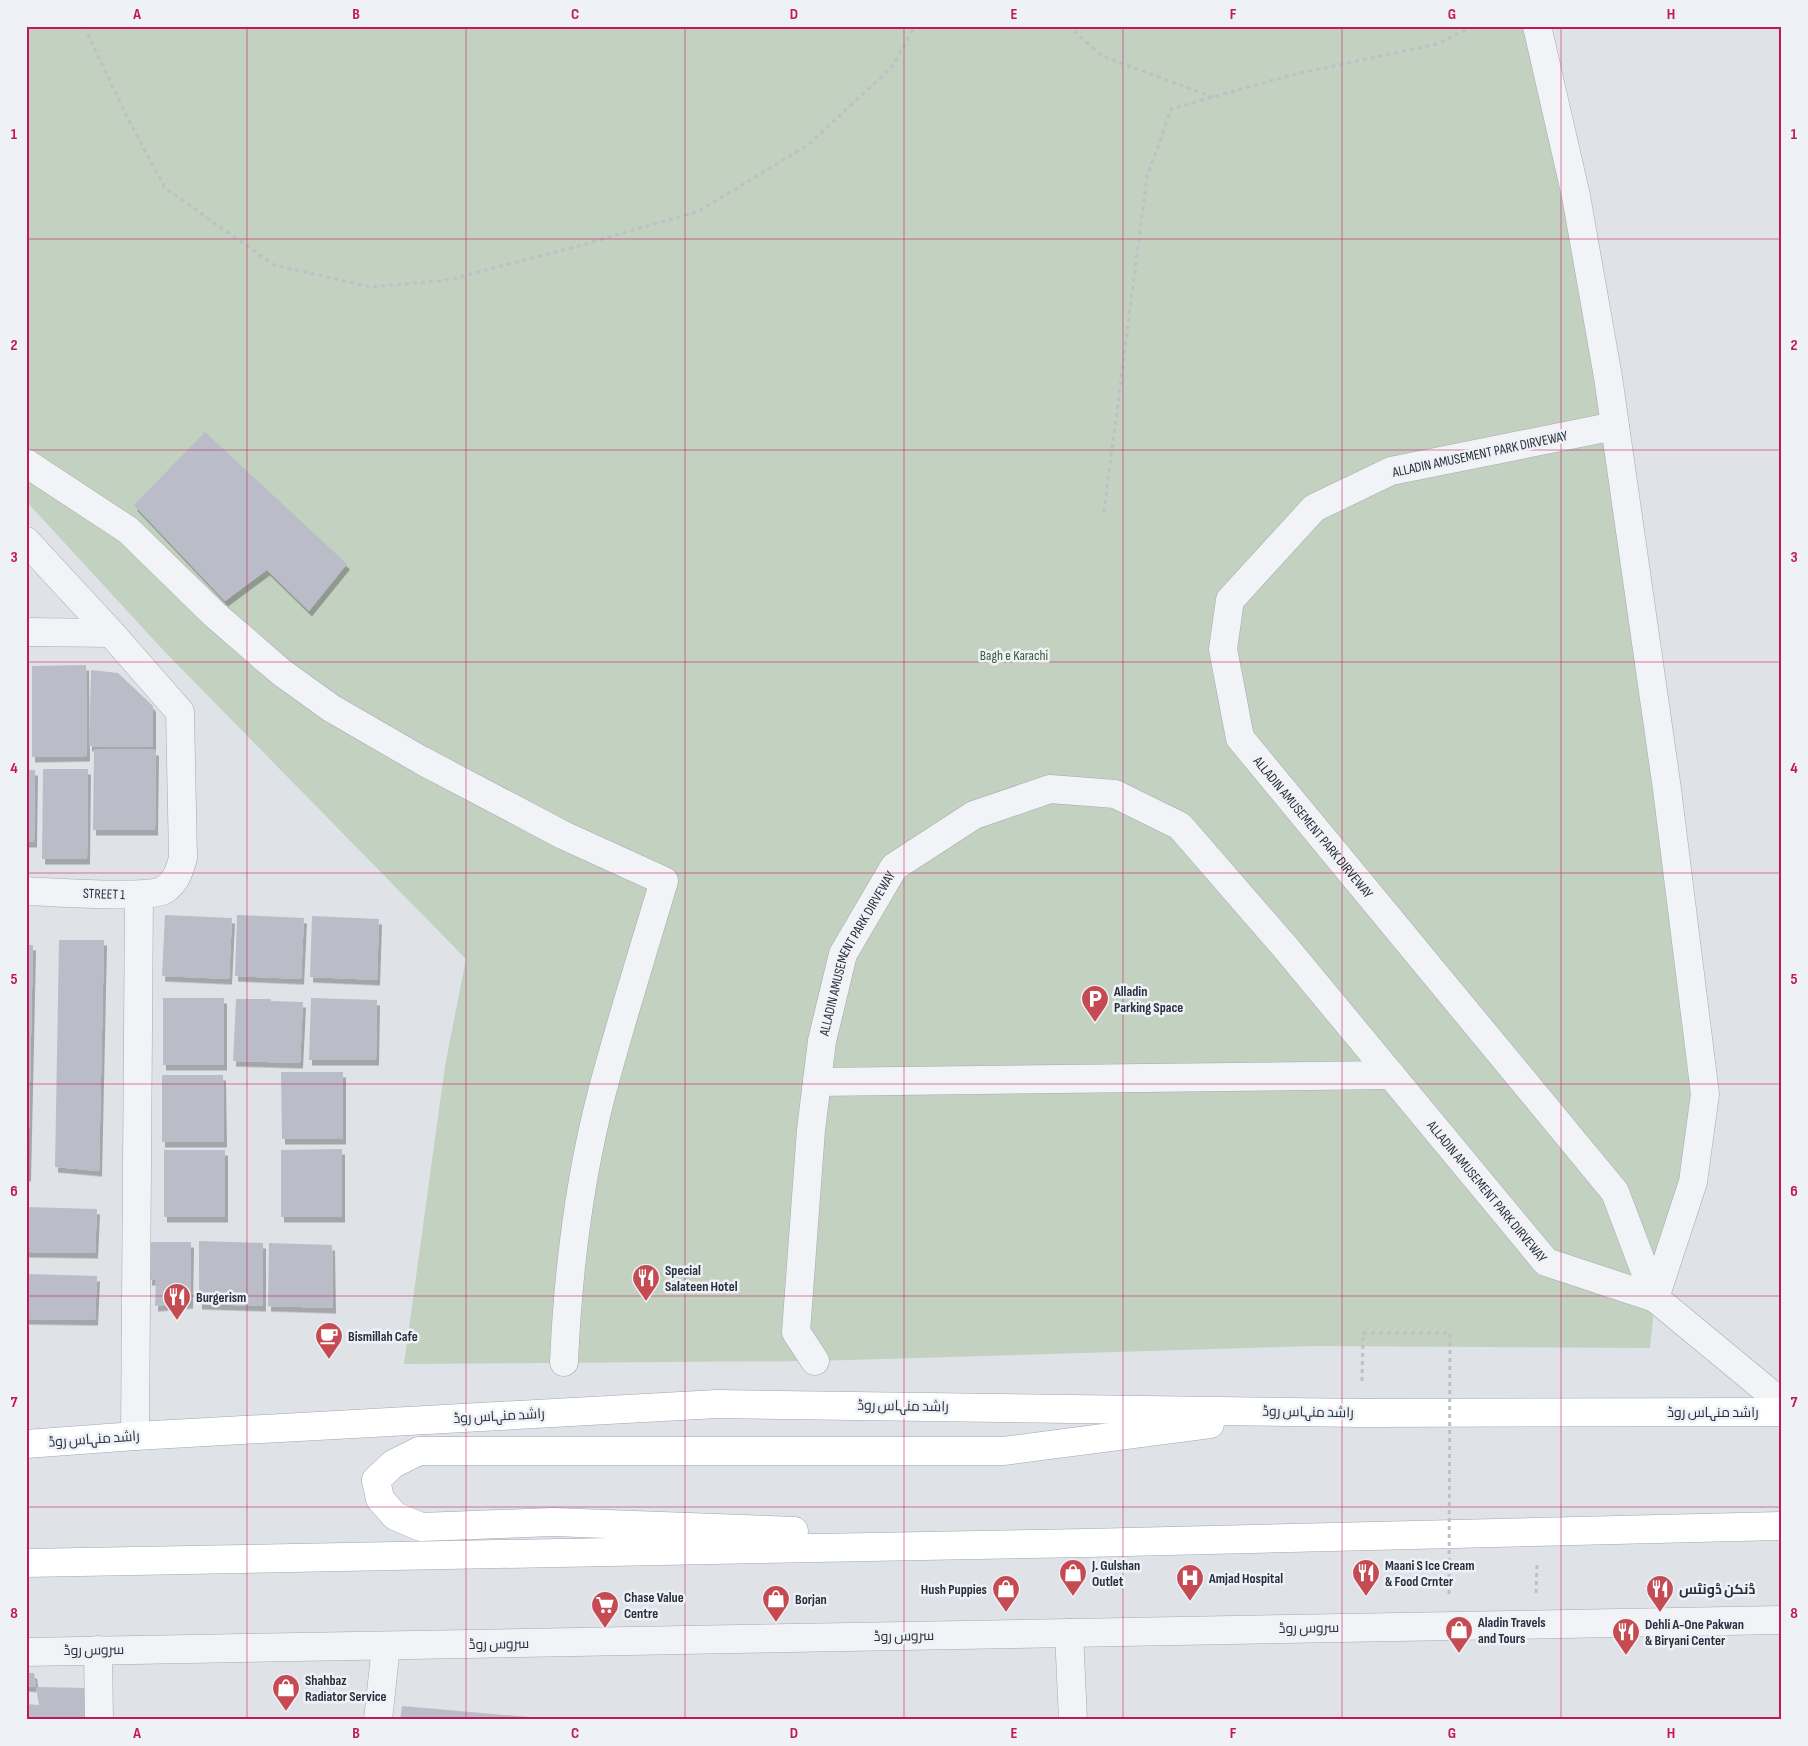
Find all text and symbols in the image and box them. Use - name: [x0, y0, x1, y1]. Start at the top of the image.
- text: A: [132, 5, 141, 24]
- text: B: [352, 5, 360, 24]
- text: C: [571, 5, 579, 24]
- text: D: [790, 5, 798, 24]
- text: E: [1011, 5, 1018, 24]
- text: F: [1230, 5, 1237, 24]
- text: G: [1448, 5, 1456, 24]
- text: H: [1667, 5, 1675, 24]
- text: 1: [11, 125, 18, 144]
- text: 1: [1791, 125, 1798, 144]
- text: 2: [10, 336, 18, 355]
- text: 2: [1790, 336, 1798, 355]
- street label: ALLADIN AMUSEMENT PARK DIRVEWAY: [1390, 427, 1569, 481]
- text: 3: [10, 548, 18, 567]
- text: 3: [1790, 548, 1798, 567]
- park label: Bagh e Karachi: [980, 647, 1048, 664]
- street label: ALLADIN AMUSEMENT PARK DIRVEWAY: [1249, 752, 1377, 901]
- text: 4: [10, 759, 18, 778]
- text: 4: [1790, 759, 1798, 778]
- street label: ALLADIN AMUSEMENT PARK DIRVEWAY: [815, 868, 898, 1038]
- street label: STREET 1: [83, 885, 126, 903]
- text: 5: [10, 970, 18, 989]
- text: 5: [1790, 970, 1798, 989]
- place label: Alladin Parking Space: [1113, 983, 1183, 1016]
- parking icon: Alladin Parking Space: [1080, 984, 1110, 1023]
- street label: ALLADIN AMUSEMENT PARK DIRVEWAY: [1423, 1116, 1551, 1266]
- text: 6: [10, 1182, 18, 1201]
- text: 6: [1790, 1182, 1798, 1201]
- place label: Special Salateen Hotel: [665, 1262, 738, 1295]
- restaurant icon: Special Salateen Hotel: [631, 1263, 661, 1302]
- restaurant icon: Burgerism: [162, 1282, 192, 1321]
- place label: Burgerism: [196, 1289, 246, 1306]
- cafe icon: Bismillah Cafe: [314, 1321, 344, 1360]
- place label: Bismillah Cafe: [348, 1328, 418, 1345]
- text: 7: [11, 1393, 18, 1412]
- text: 7: [1791, 1393, 1798, 1412]
- street label: راشد منہاس روڈ: [857, 1397, 949, 1415]
- street label: راشد منہاس روڈ: [1262, 1403, 1354, 1421]
- street label: راشد منہاس روڈ: [1667, 1404, 1759, 1421]
- street label: راشد منہاس روڈ: [453, 1405, 545, 1427]
- street label: راشد منہاس روڈ: [48, 1427, 140, 1451]
- place label: J. Gulshan Outlet: [1091, 1557, 1140, 1590]
- place label: Maani S Ice Cream & Food Crnter: [1385, 1557, 1474, 1590]
- shop icon: J. Gulshan Outlet: [1058, 1558, 1088, 1597]
- restaurant icon: Maani S Ice Cream & Food Crnter: [1351, 1558, 1381, 1597]
- hospital icon: Amjad Hospital: [1175, 1563, 1205, 1602]
- place label: Amjad Hospital: [1208, 1570, 1283, 1587]
- shop icon: Hush Puppies: [991, 1574, 1021, 1613]
- restaurant icon: ڈنکن ڈونٹس: [1645, 1574, 1675, 1613]
- place label: Hush Puppies: [921, 1581, 987, 1598]
- place label: ڈنکن ڈونٹس: [1679, 1581, 1755, 1598]
- shop icon: Borjan: [761, 1584, 791, 1623]
- place label: Chase Value Centre: [624, 1589, 684, 1622]
- supermarket icon: Chase Value Centre: [590, 1590, 620, 1629]
- place label: Borjan: [795, 1591, 827, 1608]
- text: 8: [10, 1604, 18, 1623]
- text: 8: [1790, 1604, 1798, 1623]
- place label: Aladin Travels and Tours: [1477, 1614, 1546, 1647]
- shop icon: Aladin Travels and Tours: [1444, 1615, 1474, 1654]
- place label: Dehli A-One Pakwan & Biryani Center: [1645, 1616, 1744, 1649]
- restaurant icon: Dehli A-One Pakwan & Biryani Center: [1611, 1617, 1641, 1656]
- street label: سروس روڈ: [1279, 1619, 1339, 1637]
- street label: سروس روڈ: [874, 1627, 934, 1645]
- street label: سروس روڈ: [469, 1635, 529, 1653]
- street label: سروس روڈ: [64, 1641, 124, 1659]
- place label: Shahbaz Radiator Service: [305, 1672, 387, 1705]
- shop icon: Shahbaz Radiator Service: [271, 1673, 301, 1712]
- text: A: [132, 1724, 141, 1743]
- text: B: [352, 1724, 360, 1743]
- text: C: [571, 1724, 579, 1743]
- text: D: [790, 1724, 798, 1743]
- text: E: [1011, 1724, 1018, 1743]
- text: F: [1230, 1724, 1237, 1743]
- text: G: [1448, 1724, 1456, 1743]
- text: H: [1667, 1724, 1675, 1743]

